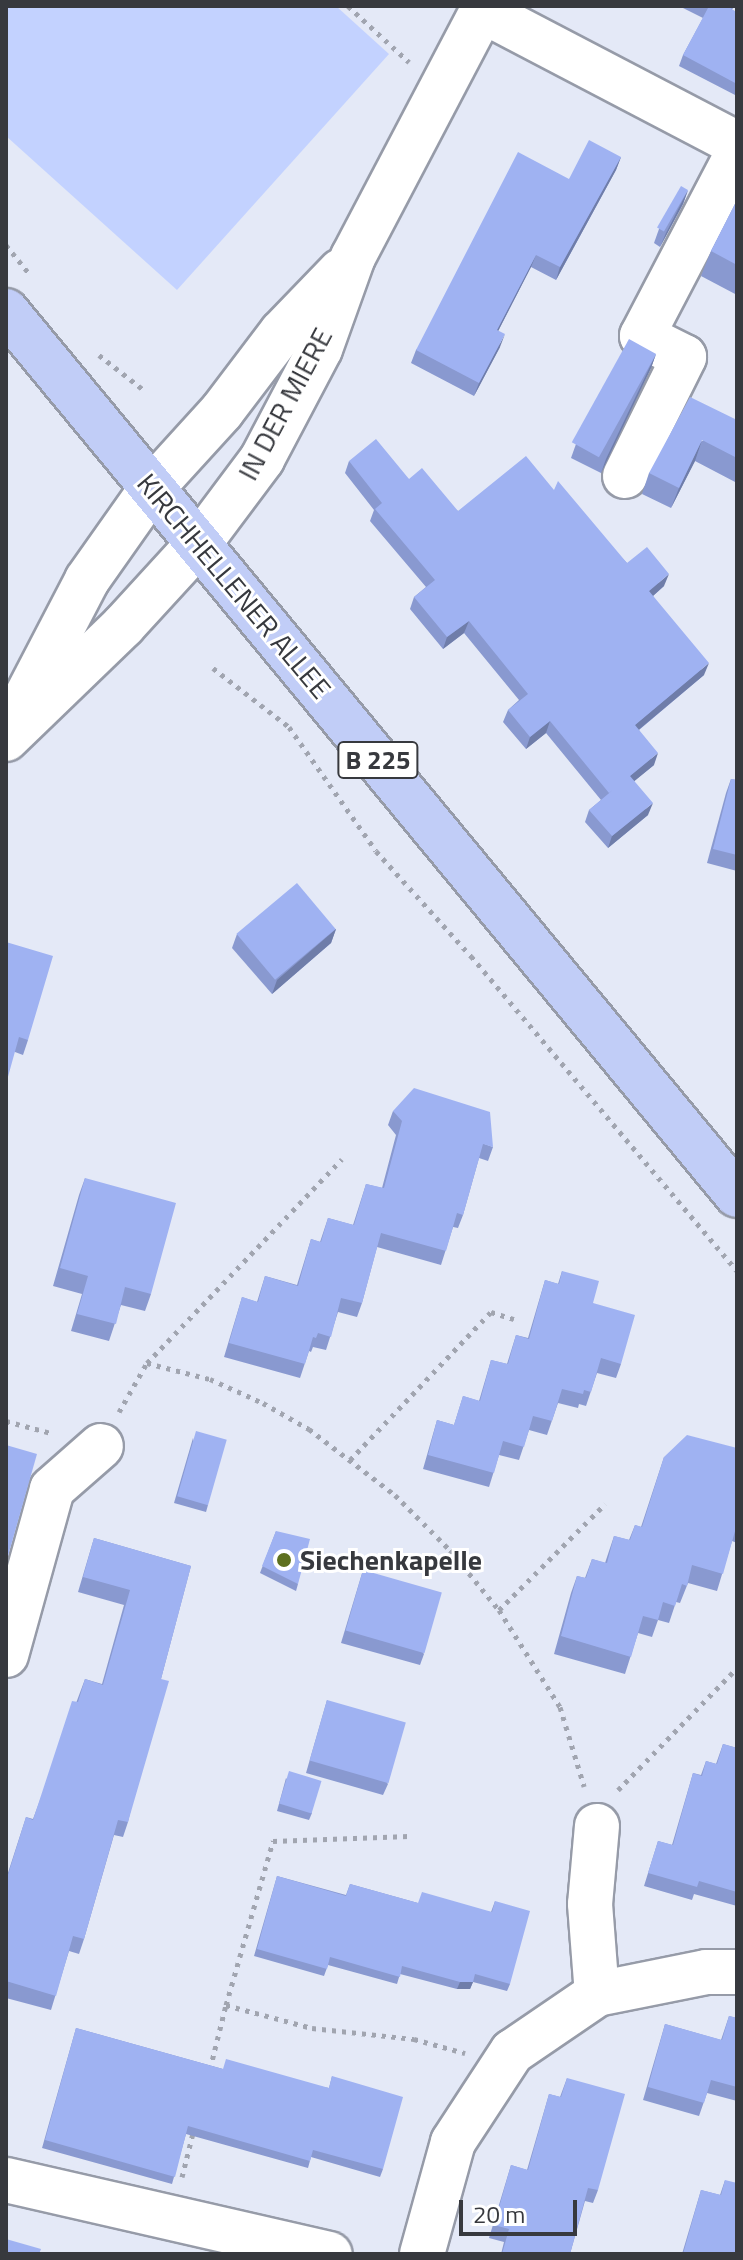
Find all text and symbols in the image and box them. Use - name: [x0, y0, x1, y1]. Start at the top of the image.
- street label: IN DER MIERE: [231, 322, 339, 486]
- street label: KIRCHHELLENER ALLEE: [130, 467, 338, 705]
- road number: B 225: [336, 738, 420, 782]
- place label: Siechenkapelle: [300, 1543, 482, 1577]
- marker: Siechenkapelle: [275, 1551, 293, 1569]
- scale bar: [463, 2184, 581, 2234]
- text: 20 m: [473, 2196, 525, 2232]

